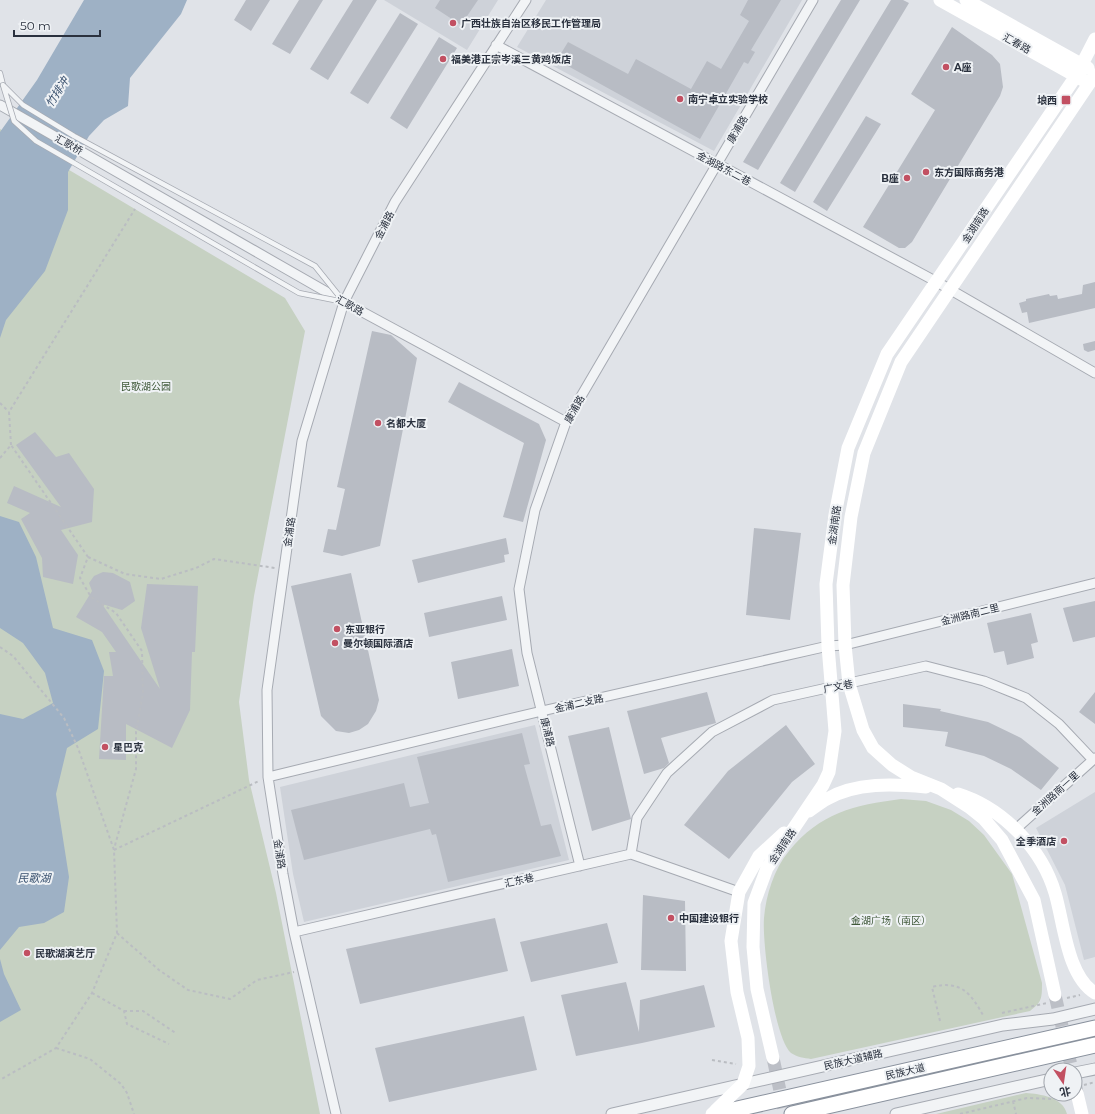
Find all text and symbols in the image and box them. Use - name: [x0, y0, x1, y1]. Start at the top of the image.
- scale bar: [14, 12, 100, 38]
- place label: 广西壮族自治区移民工作管理局: [461, 17, 601, 30]
- text: 50 m: [20, 18, 51, 33]
- marker: 广西壮族自治区移民工作管理局: [448, 18, 458, 28]
- street label: 汇春路: [1000, 30, 1033, 56]
- place label: 福美港正宗岑溪三黄鸡饭店: [451, 53, 571, 66]
- marker: 福美港正宗岑溪三黄鸡饭店: [438, 54, 448, 64]
- place label: A座: [953, 61, 972, 74]
- marker: A座: [941, 62, 951, 72]
- water label: 竹排冲: [42, 73, 73, 110]
- place label: 南宁卓立实验学校: [688, 93, 768, 106]
- marker: 南宁卓立实验学校: [675, 94, 685, 104]
- place label: 埌西: [1037, 94, 1057, 107]
- marker: 埌西: [1060, 94, 1072, 106]
- street label: 康浦路: [724, 113, 751, 145]
- street label: 汇歌桥: [52, 131, 85, 157]
- street label: 金湖路东二巷: [694, 149, 753, 188]
- place label: 东方国际商务港: [934, 166, 1004, 179]
- marker: 东方国际商务港: [921, 167, 931, 177]
- place label: B座: [881, 172, 899, 185]
- marker: B座: [902, 173, 912, 183]
- street label: 金湖南路: [959, 205, 992, 246]
- street label: 金浦路: [372, 209, 397, 242]
- street label: 汇歌路: [333, 292, 366, 318]
- park label: 民歌湖公园: [121, 380, 171, 393]
- street label: 康浦路: [561, 393, 587, 426]
- place label: 名都大厦: [386, 417, 426, 430]
- marker: 名都大厦: [373, 418, 383, 428]
- street label: 金湖南路: [825, 504, 844, 546]
- street label: 金浦路: [281, 516, 298, 548]
- street label: 金洲路南二里: [939, 601, 1001, 628]
- place label: 东亚银行: [345, 623, 385, 636]
- marker: 东亚银行: [332, 624, 342, 634]
- place label: 曼尔顿国际酒店: [343, 637, 413, 650]
- marker: 曼尔顿国际酒店: [330, 638, 340, 648]
- street label: 广文巷: [822, 677, 854, 696]
- street label: 金浦二支路: [553, 692, 605, 715]
- street label: 康浦路: [538, 716, 557, 748]
- place label: 星巴克: [113, 741, 143, 754]
- marker: 星巴克: [100, 742, 110, 752]
- street label: 金洲路南一里: [1029, 768, 1082, 818]
- street label: 金湖南路: [766, 826, 799, 866]
- place label: 全季酒店: [1015, 835, 1056, 848]
- marker: 全季酒店: [1059, 836, 1069, 846]
- street label: 金浦路: [271, 838, 288, 870]
- water label: 民歌湖: [18, 871, 52, 885]
- street label: 汇东巷: [503, 871, 535, 890]
- place label: 中国建设银行: [679, 912, 739, 925]
- marker: 中国建设银行: [666, 913, 676, 923]
- park label: 金湖广场（南区）: [851, 914, 931, 927]
- place label: 民歌湖演艺厅: [35, 947, 95, 960]
- marker: 民歌湖演艺厅: [22, 948, 32, 958]
- street label: 民族大道辅路: [822, 1046, 884, 1073]
- street label: 民族大道: [884, 1061, 926, 1082]
- north arrow: [1043, 1062, 1083, 1102]
- text: 北: [1058, 1084, 1072, 1100]

